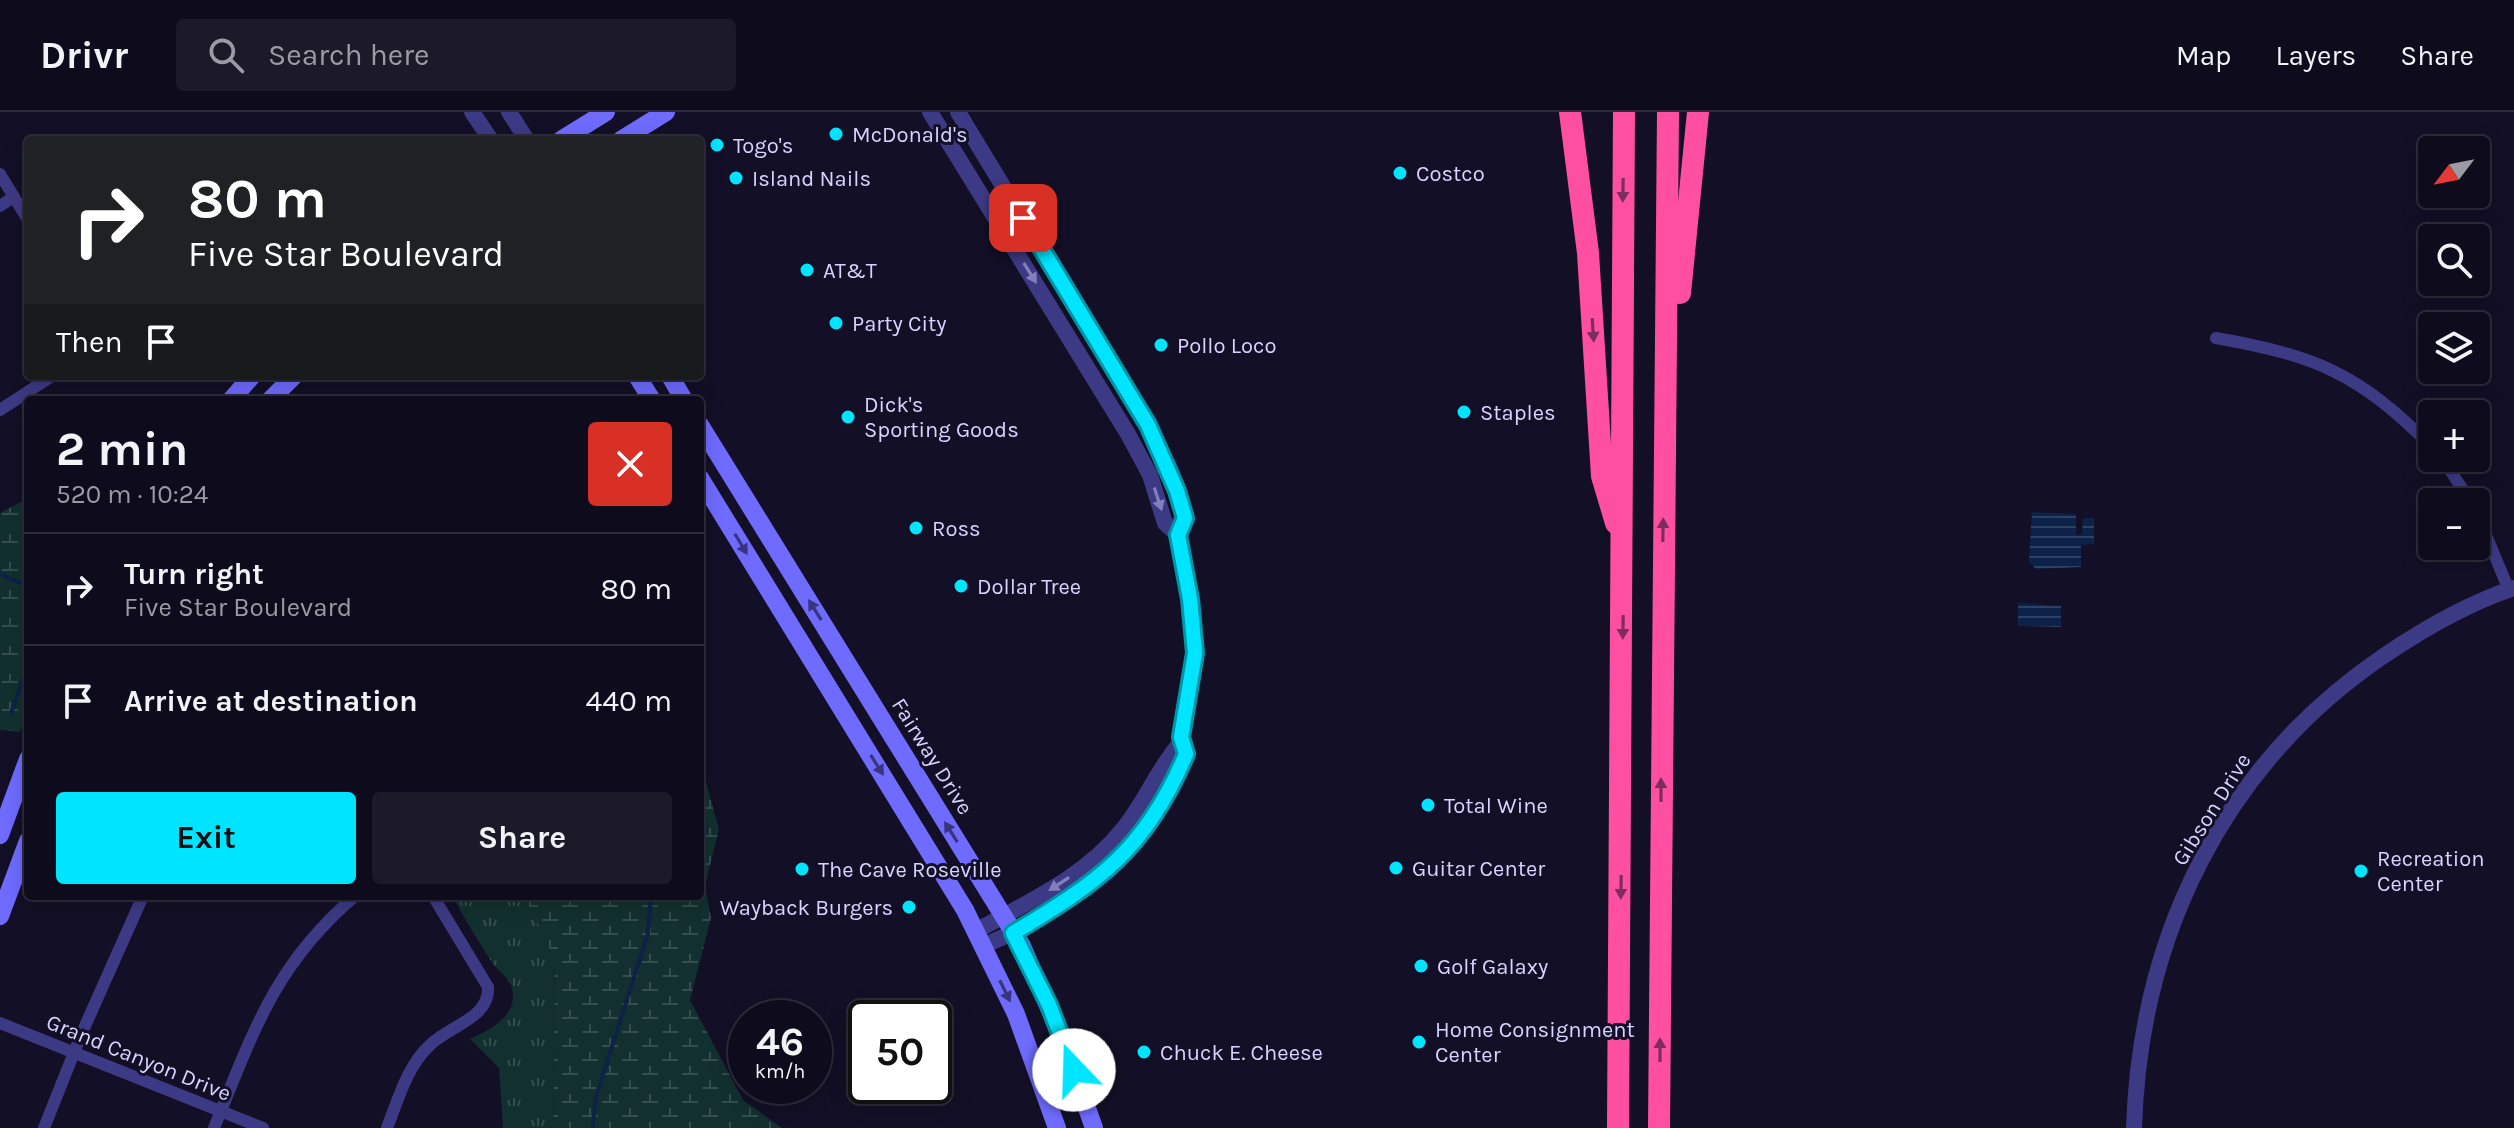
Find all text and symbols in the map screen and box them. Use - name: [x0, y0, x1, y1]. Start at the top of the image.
- search box: [176, 19, 736, 91]
- text: Drivr: [40, 33, 128, 78]
- icon: search: [204, 33, 248, 77]
- text: Search here: [268, 37, 429, 73]
- text: Map: [2176, 39, 2231, 72]
- text: Layers: [2275, 39, 2356, 72]
- text: Share: [2400, 39, 2474, 72]
- place label: McDonald's: [852, 122, 968, 148]
- marker: McDonald's: [827, 125, 845, 143]
- place label: Togo's: [733, 133, 793, 159]
- marker: Togo's: [708, 136, 726, 154]
- north arrow: [2418, 136, 2490, 208]
- map controls: [2418, 136, 2490, 560]
- place label: Costco: [1416, 161, 1485, 187]
- marker: Costco: [1391, 164, 1409, 182]
- text: 80 m: [188, 166, 327, 231]
- place label: Island Nails: [752, 166, 871, 192]
- icon: right: [56, 168, 160, 272]
- marker: Island Nails: [727, 169, 745, 187]
- one-way arrow: [1616, 178, 1629, 203]
- pin: [989, 184, 1057, 252]
- icon: arrive: [1001, 196, 1045, 240]
- button: search: [2418, 224, 2490, 296]
- text: Five Star Boulevard: [188, 233, 504, 275]
- place label: AT&T: [823, 258, 877, 284]
- marker: AT&T: [798, 261, 816, 279]
- one-way arrow: [1023, 263, 1038, 284]
- place label: Party City: [852, 311, 947, 337]
- button: layers: [2418, 312, 2490, 384]
- marker: Party City: [827, 314, 845, 332]
- one-way arrow: [1587, 318, 1600, 343]
- icon: arrive: [139, 320, 183, 364]
- text: Then: [56, 324, 123, 360]
- place label: Pollo Loco: [1177, 333, 1276, 359]
- marker: Pollo Loco: [1152, 336, 1170, 354]
- place label: Dick's Sporting Goods: [864, 392, 1019, 443]
- place label: Staples: [1480, 400, 1556, 426]
- button: +: [2418, 400, 2490, 472]
- marker: Staples: [1455, 403, 1473, 421]
- marker: Dick's Sporting Goods: [839, 408, 857, 426]
- text: 2 min: [56, 421, 188, 477]
- button: close: [588, 422, 672, 506]
- text: 520 m · 10:24: [56, 479, 208, 510]
- one-way arrow: [1152, 488, 1165, 512]
- button: −: [2418, 488, 2490, 560]
- place label: Ross: [932, 516, 981, 542]
- one-way arrow: [1657, 517, 1669, 542]
- marker: Ross: [907, 519, 925, 537]
- one-way arrow: [734, 533, 748, 555]
- text: Turn right: [124, 556, 264, 592]
- icon: right: [56, 567, 100, 611]
- text: 80 m: [601, 571, 672, 607]
- place label: Dollar Tree: [977, 574, 1081, 600]
- marker: Dollar Tree: [952, 577, 970, 595]
- text: Five Star Boulevard: [124, 592, 352, 623]
- one-way arrow: [808, 599, 823, 622]
- one-way arrow: [1617, 615, 1629, 640]
- icon: arrive: [56, 679, 100, 723]
- text: Arrive at destination: [124, 683, 418, 719]
- text: 440 m: [585, 683, 672, 719]
- street label: Fairway Drive: [886, 693, 978, 820]
- street label: Gibson Drive: [2167, 749, 2257, 870]
- one-way arrow: [870, 754, 884, 776]
- one-way arrow: [1655, 777, 1667, 802]
- button: Exit: [56, 792, 356, 884]
- button: Share: [372, 792, 672, 884]
- place label: Total Wine: [1444, 793, 1548, 819]
- marker: Total Wine: [1419, 796, 1437, 814]
- one-way arrow: [945, 821, 959, 843]
- place label: Recreation Center: [2377, 846, 2485, 897]
- place label: Guitar Center: [1412, 856, 1545, 882]
- place label: The Cave Roseville: [818, 857, 1002, 883]
- marker: Guitar Center: [1387, 859, 1405, 877]
- marker: The Cave Roseville: [793, 860, 811, 878]
- marker: Recreation Center: [2352, 862, 2370, 880]
- one-way arrow: [1614, 875, 1627, 900]
- one-way arrow: [1048, 877, 1070, 891]
- place label: Wayback Burgers: [720, 895, 893, 921]
- marker: Wayback Burgers: [900, 898, 918, 916]
- place label: Golf Galaxy: [1437, 954, 1548, 980]
- marker: Golf Galaxy: [1412, 957, 1430, 975]
- one-way arrow: [998, 980, 1012, 1003]
- speed limit sign: 50: [848, 1000, 952, 1104]
- street label: Grand Canyon Drive: [43, 1009, 235, 1107]
- place label: Home Consignment Center: [1435, 1017, 1635, 1068]
- text: 46: [756, 1018, 804, 1065]
- position arrow: [1032, 1028, 1116, 1112]
- marker: Home Consignment Center: [1410, 1033, 1428, 1051]
- one-way arrow: [1654, 1037, 1666, 1062]
- place label: Chuck E. Cheese: [1160, 1040, 1323, 1066]
- marker: Chuck E. Cheese: [1135, 1043, 1153, 1061]
- text: km/h: [755, 1060, 805, 1083]

